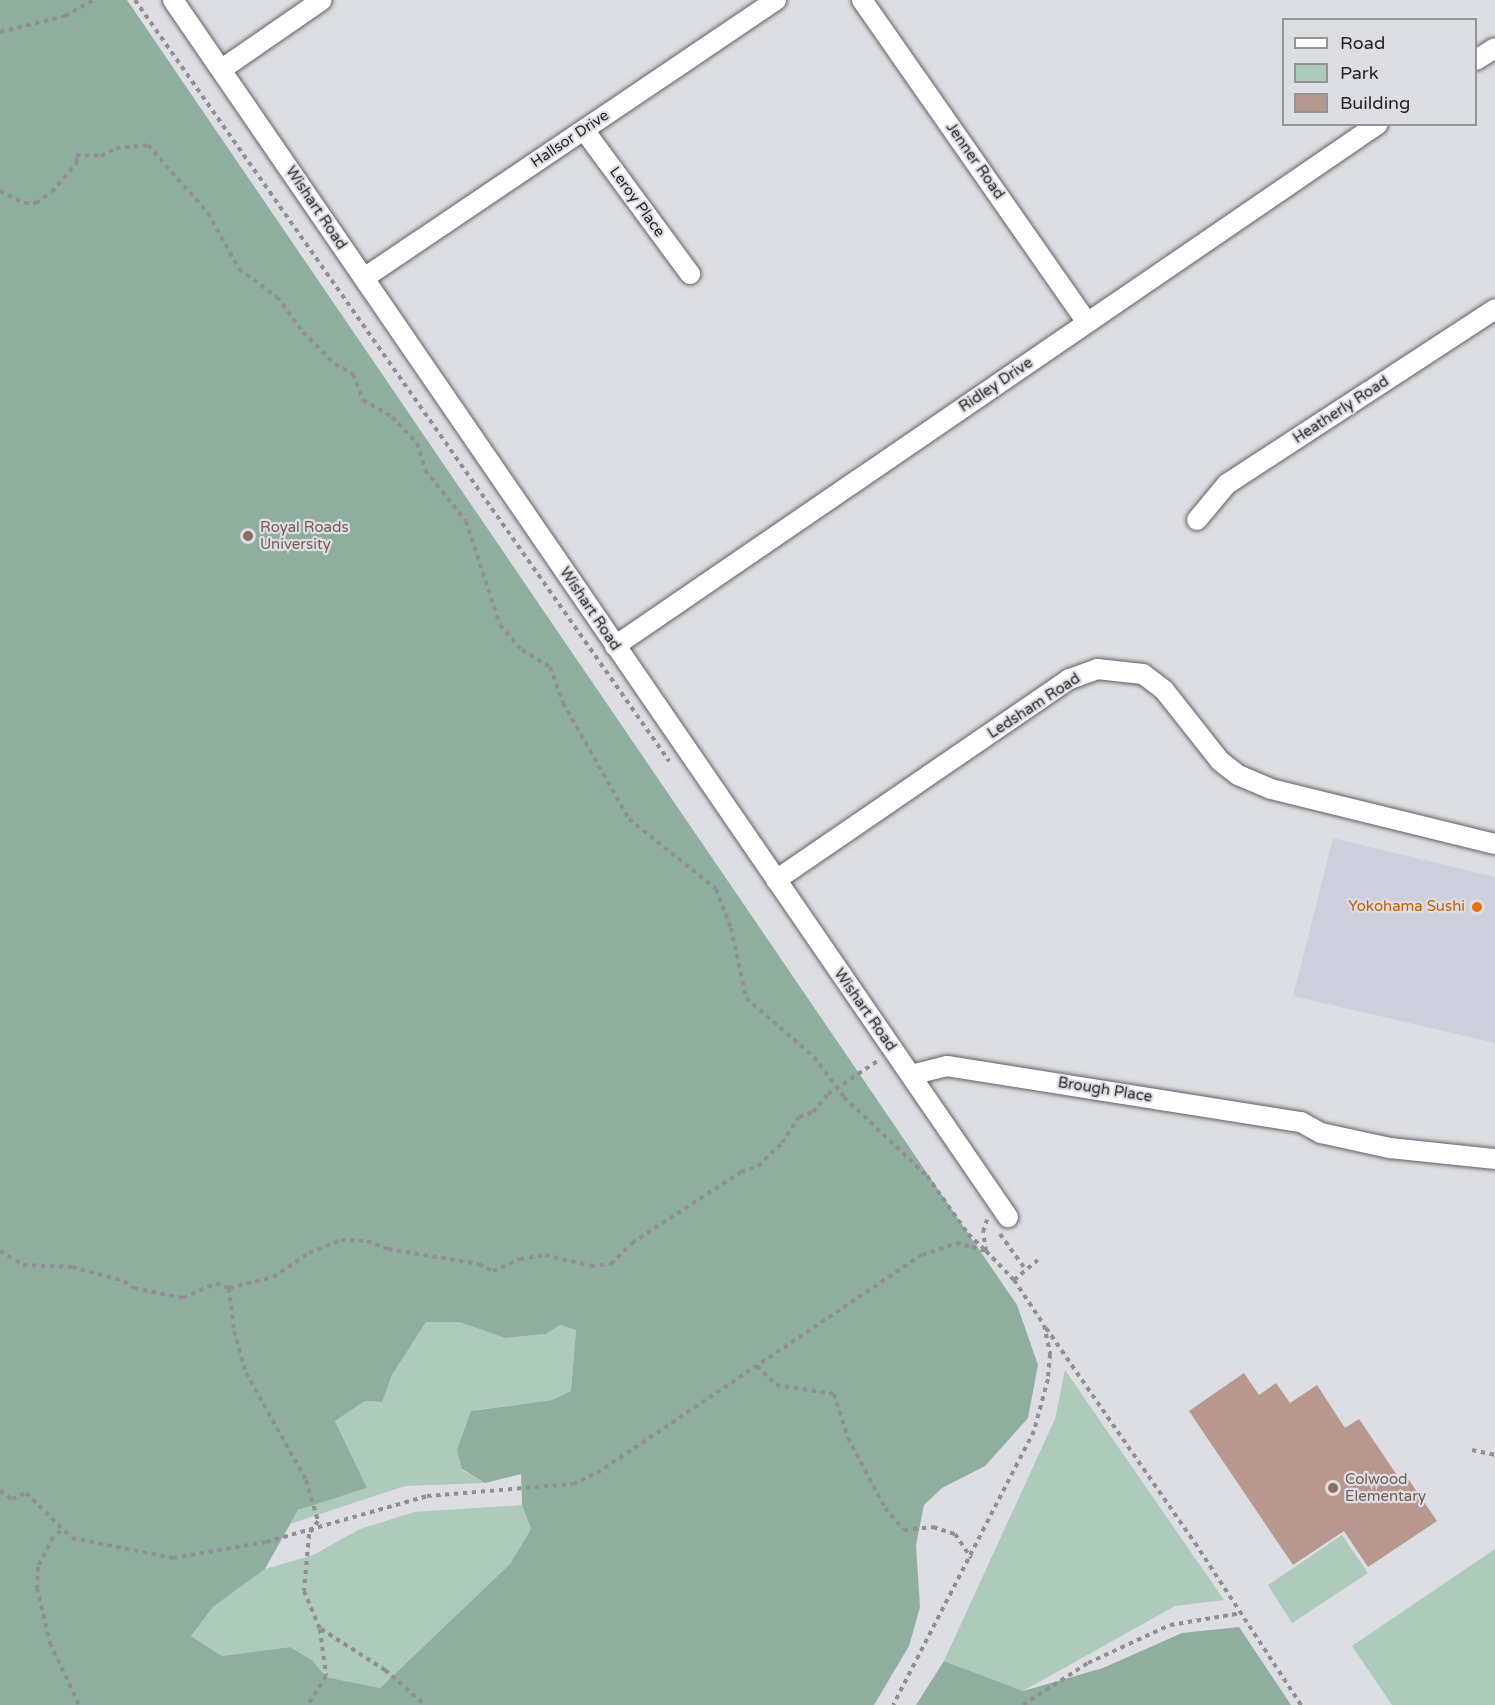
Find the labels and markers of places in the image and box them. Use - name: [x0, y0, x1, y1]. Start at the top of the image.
- place label: Royal Roads University: [260, 518, 349, 553]
- marker: Royal Roads University: [241, 529, 255, 543]
- place label: Yokohama Sushi: [1348, 898, 1465, 916]
- marker: Yokohama Sushi: [1470, 900, 1484, 914]
- place label: Colwood Elementary: [1345, 1470, 1426, 1505]
- marker: Colwood Elementary: [1326, 1481, 1340, 1495]

